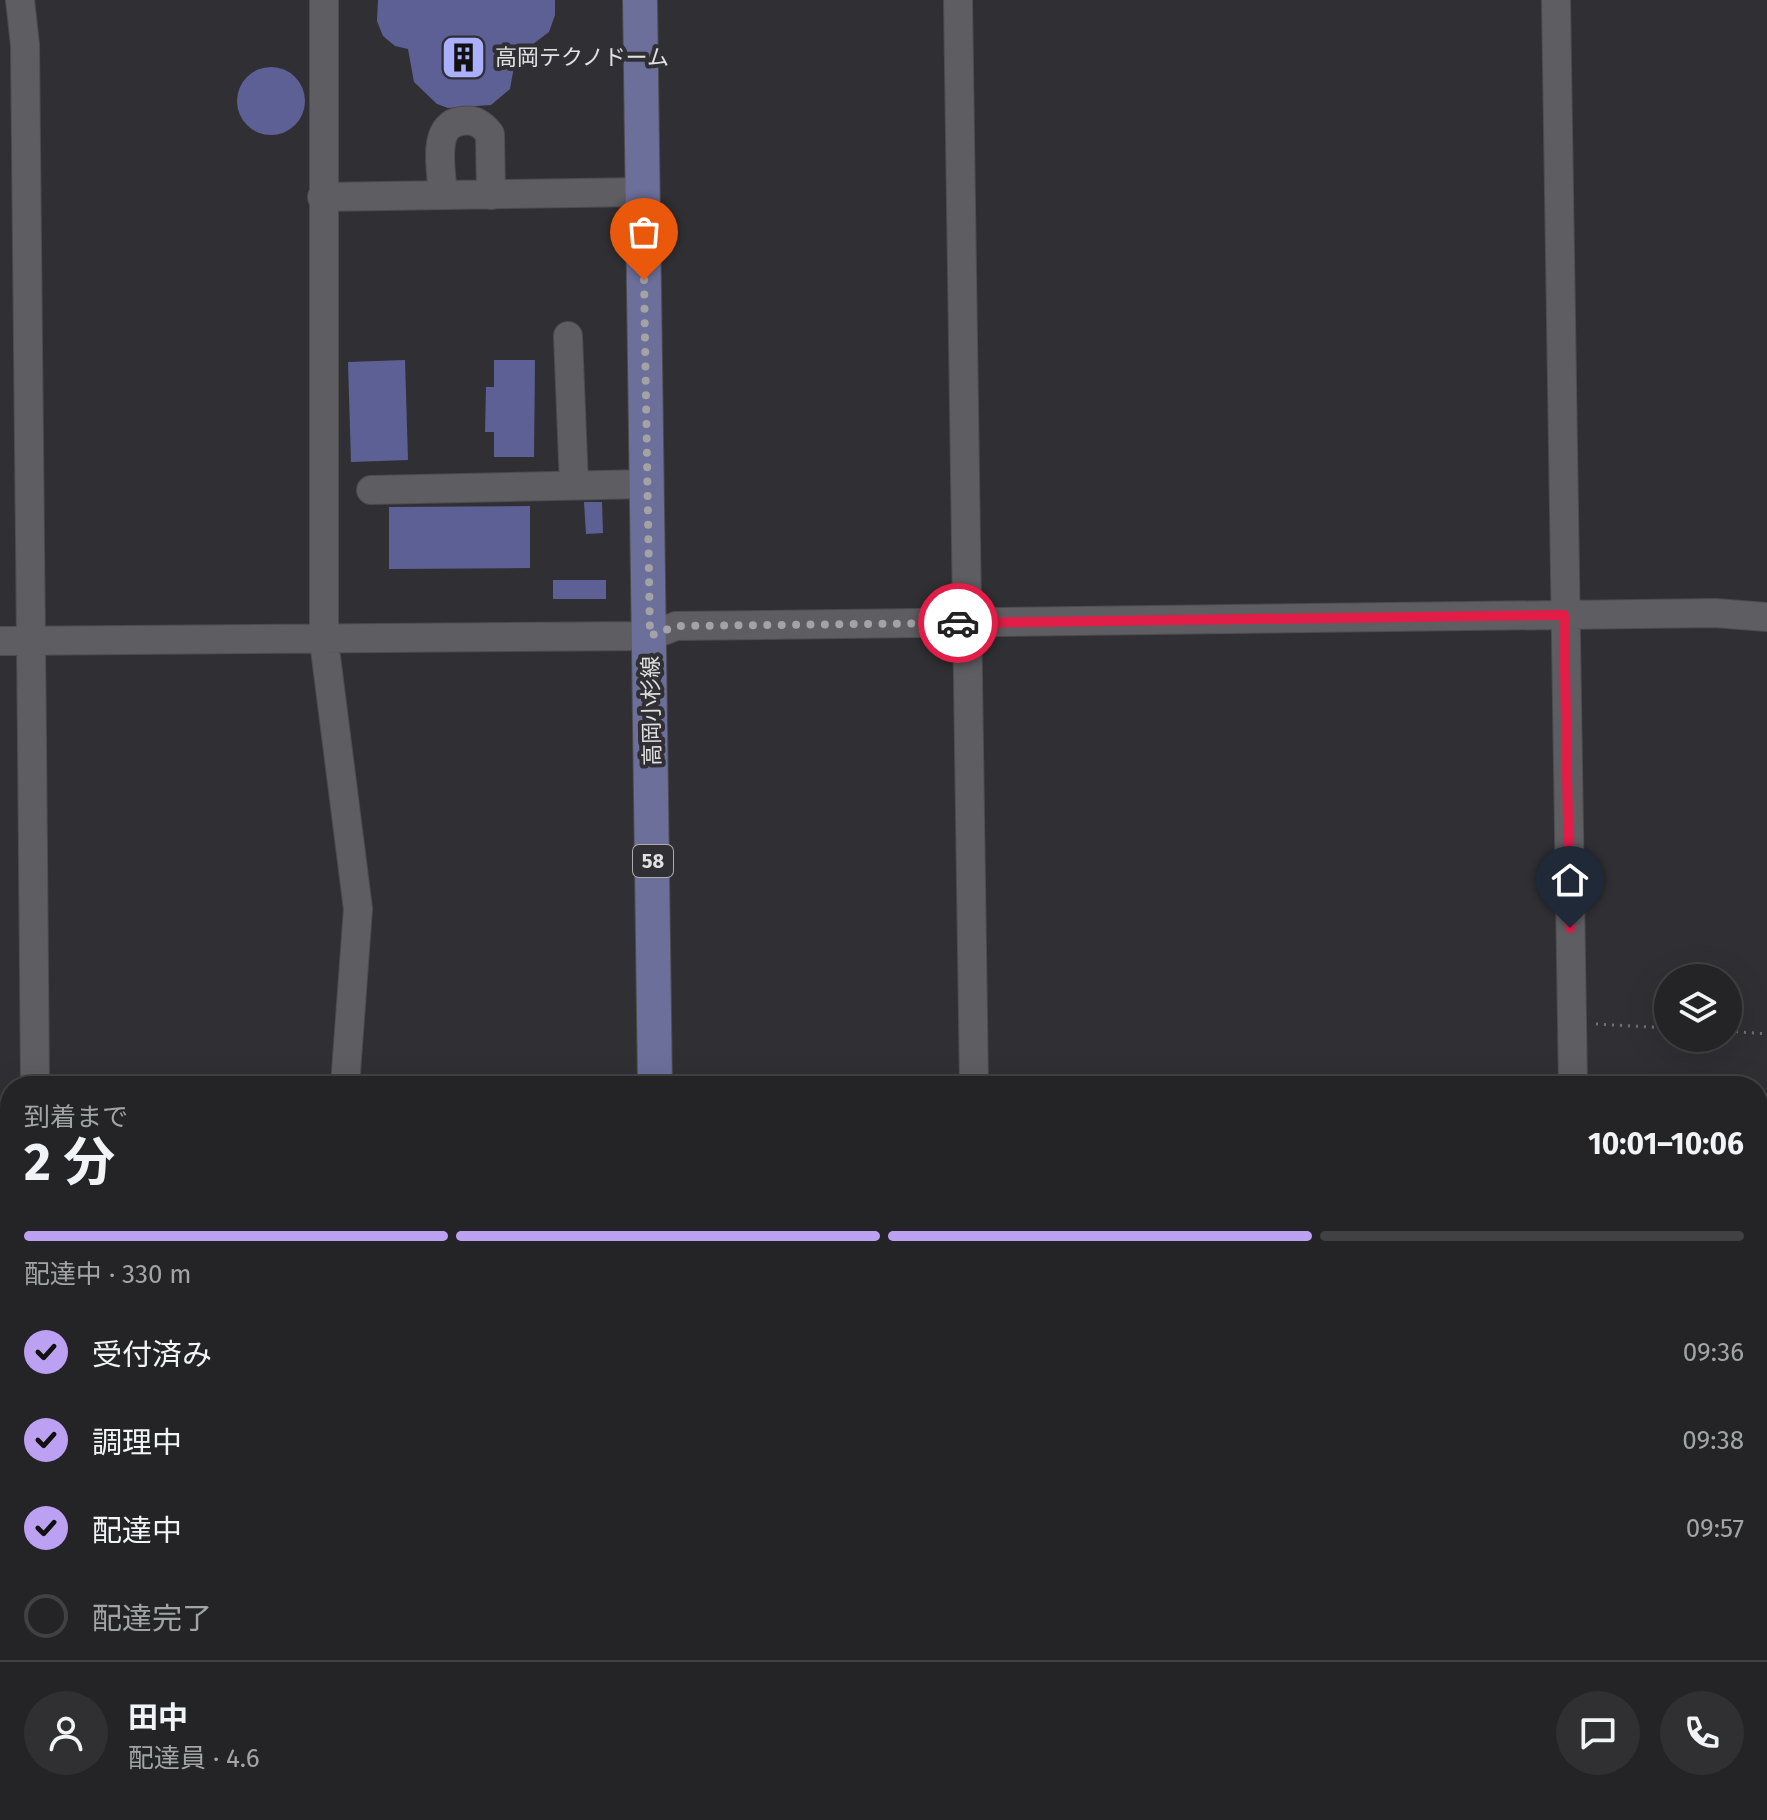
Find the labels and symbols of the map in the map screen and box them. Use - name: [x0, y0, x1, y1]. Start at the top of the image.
- building icon: 高岡テクノドーム: [440, 33, 488, 81]
- place label: 高岡テクノドーム: [495, 44, 669, 71]
- pin: [610, 198, 678, 280]
- courier: [918, 583, 998, 663]
- street label: 高岡小杉線: [637, 656, 666, 766]
- road number: 58: [633, 845, 673, 877]
- pin: [1536, 846, 1604, 928]

